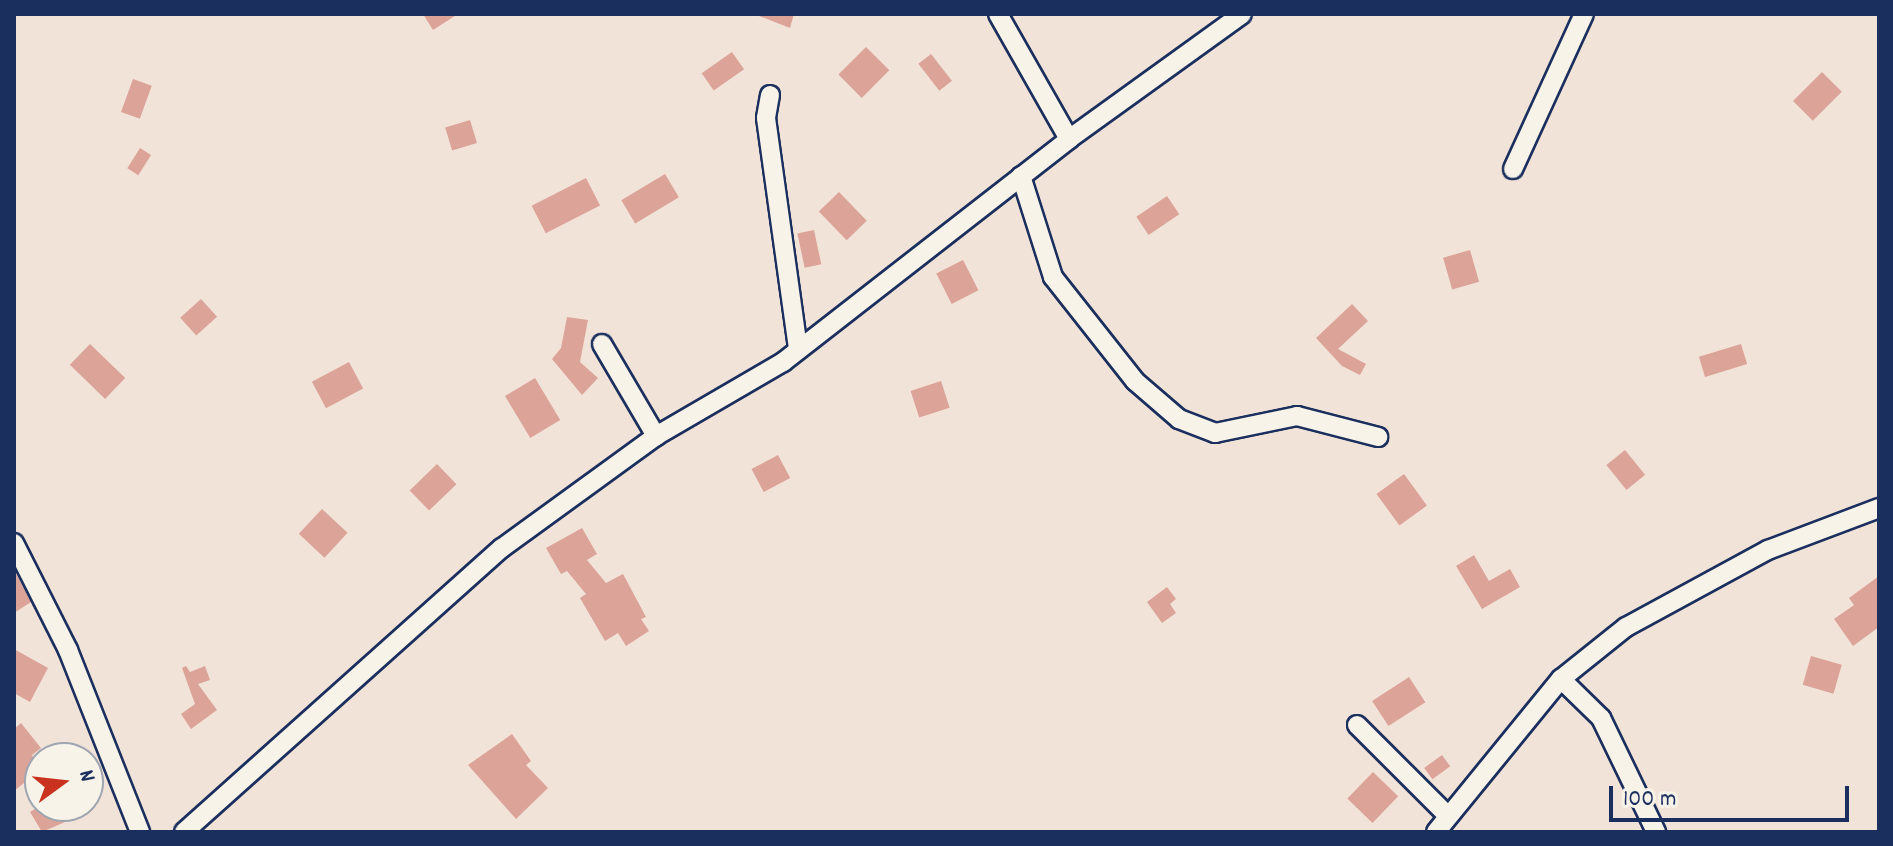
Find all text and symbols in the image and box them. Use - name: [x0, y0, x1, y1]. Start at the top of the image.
- north arrow: [24, 742, 104, 822]
- text: N: [69, 767, 102, 785]
- scale bar: [1613, 770, 1853, 820]
- text: 100 m: [1623, 783, 1676, 817]

